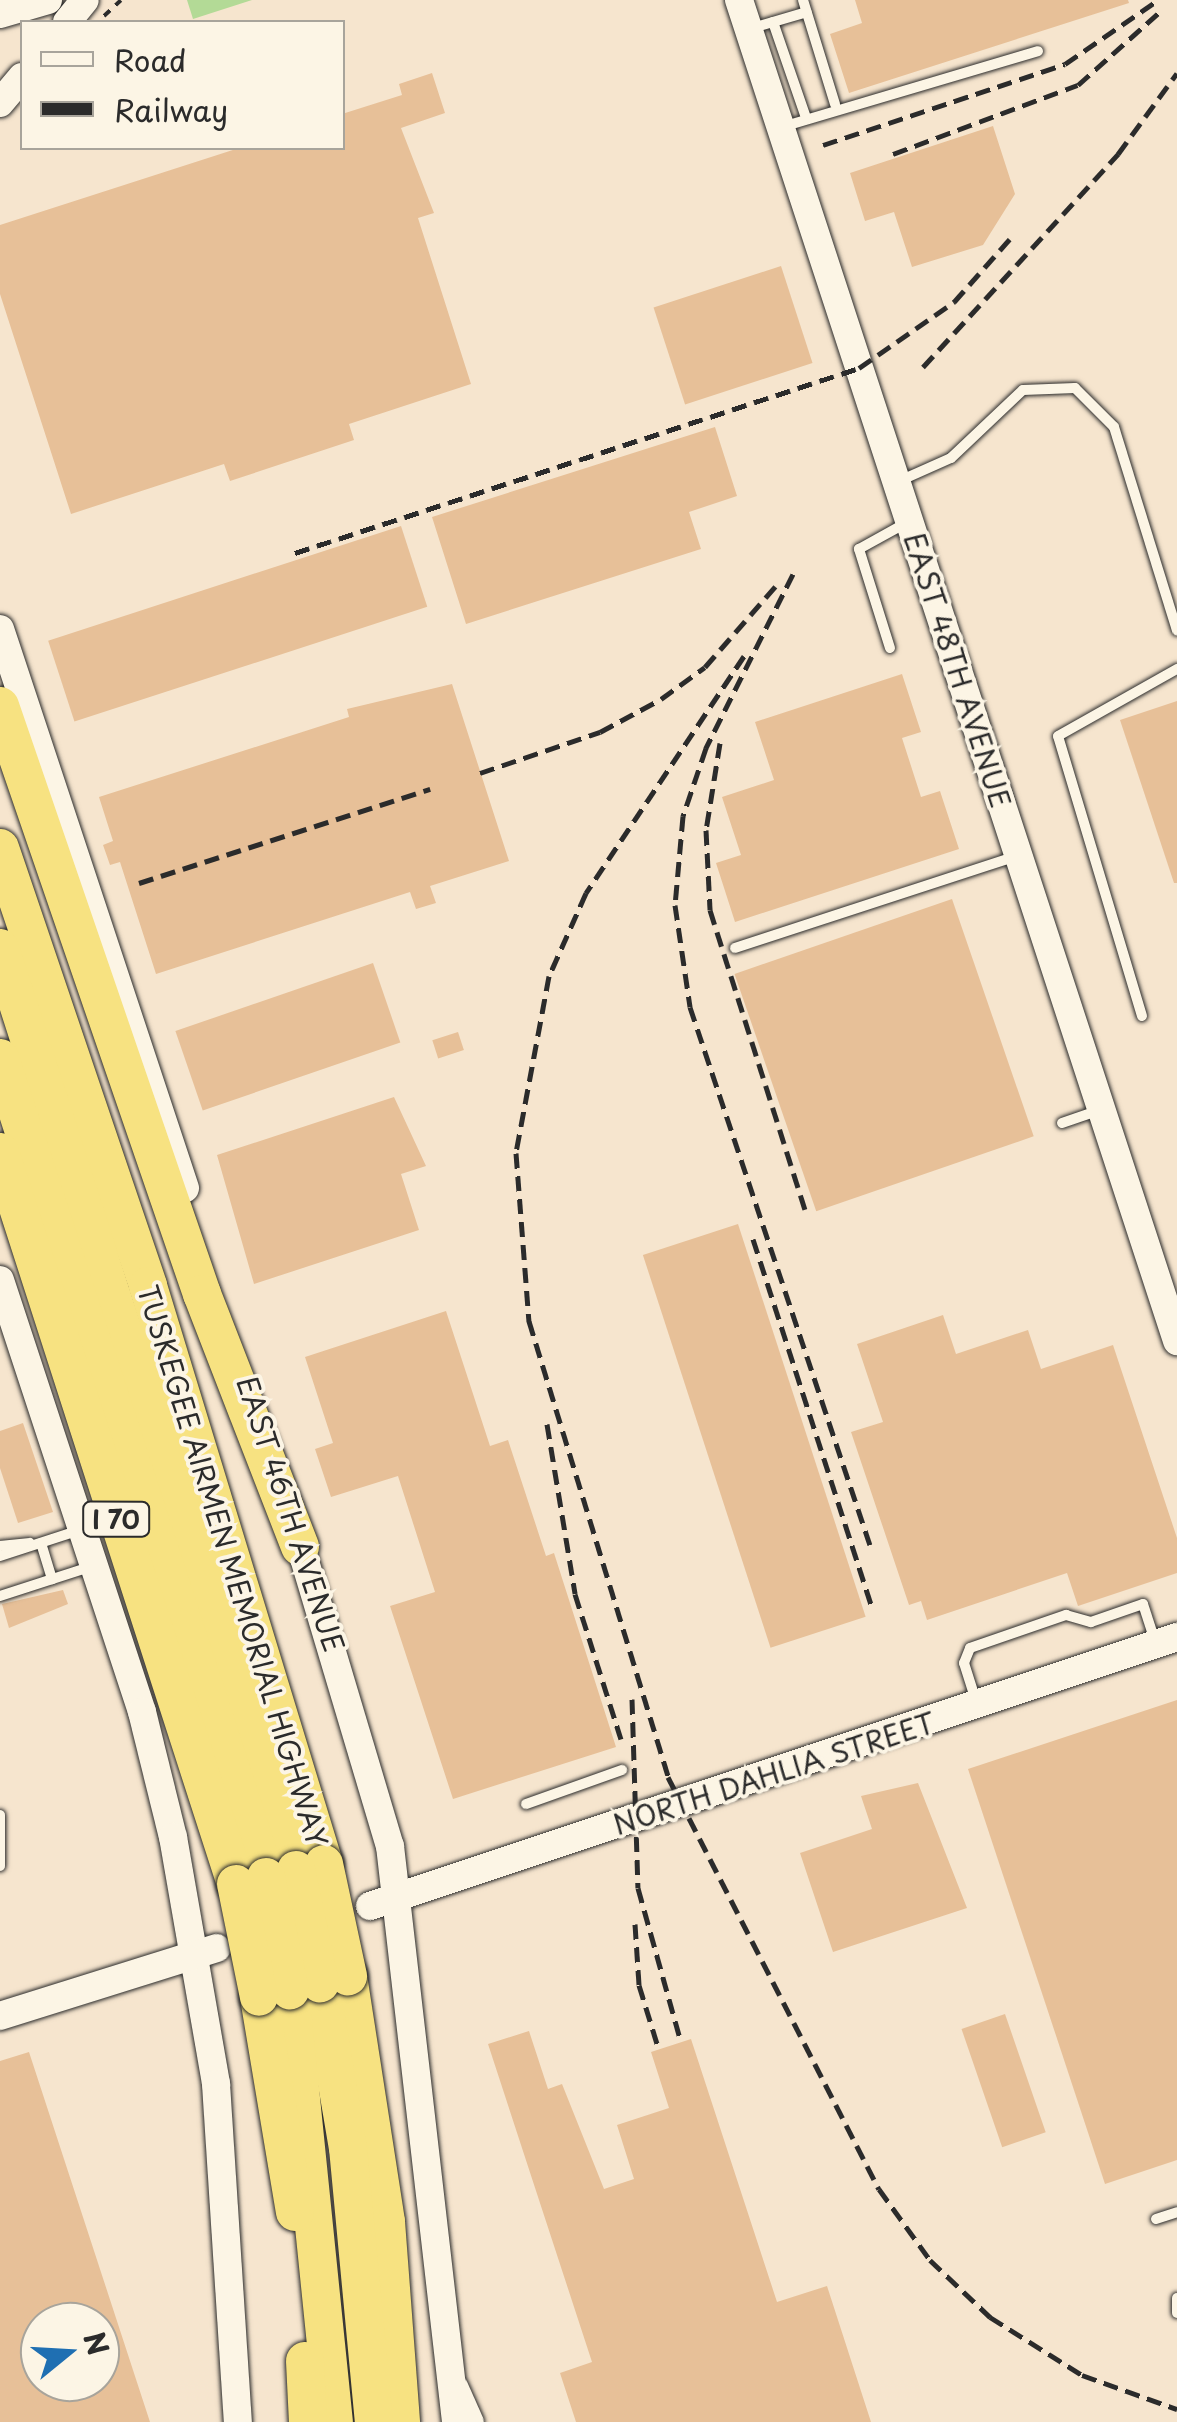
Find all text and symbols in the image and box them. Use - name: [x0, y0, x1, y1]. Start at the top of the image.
- legend: [20, 20, 345, 150]
- text: Road: [114, 37, 187, 82]
- text: Railway: [114, 87, 228, 132]
- street label: EAST 48TH AVENUE: [898, 529, 1018, 811]
- street label: TUSKEGEE AIRMEN MEMORIAL HIGHWAY: [130, 1278, 336, 1854]
- street label: EAST 46TH AVENUE: [231, 1372, 351, 1656]
- road number: I 70: [81, 1499, 151, 1539]
- street label: NORTH DAHLIA STREET: [607, 1704, 941, 1842]
- north arrow: [20, 2302, 120, 2402]
- text: N: [73, 2326, 121, 2360]

